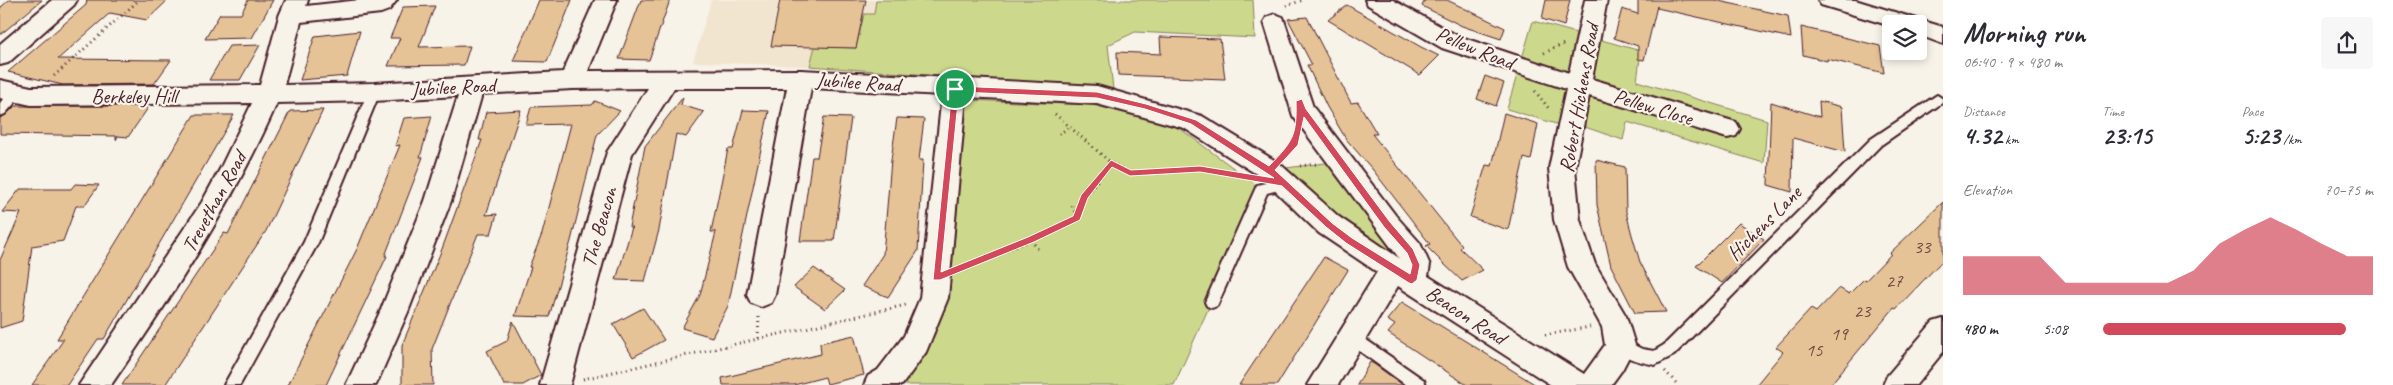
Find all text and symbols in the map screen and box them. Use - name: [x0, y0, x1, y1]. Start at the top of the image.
- map controls: [1882, 15, 1927, 60]
- button: layers: [1882, 15, 1927, 60]
- text: Morning run: [1963, 15, 2085, 50]
- button: share: [2321, 17, 2373, 69]
- street label: Robert Hichens Road: [1553, 18, 1606, 174]
- street label: Pellew Road: [1432, 21, 1521, 77]
- text: 06:40 · 9 × 480 m: [1963, 52, 2062, 72]
- street label: Jubilee Road: [814, 66, 905, 98]
- pin: [934, 68, 976, 110]
- street label: Jubilee Road: [409, 72, 499, 102]
- icon: arrive: [941, 75, 969, 103]
- street label: Berkeley Hill: [91, 83, 180, 109]
- street label: Pellew Close: [1610, 83, 1698, 132]
- text: Distance: [1963, 103, 2005, 120]
- text: Time: [2102, 103, 2124, 120]
- text: Pace: [2242, 103, 2263, 120]
- text: 4.32: [1963, 120, 2002, 152]
- text: 23:15: [2102, 120, 2152, 152]
- text: 5:23: [2242, 120, 2280, 152]
- text: km: [2002, 131, 2019, 148]
- text: /km: [2280, 131, 2302, 148]
- street label: Trevethan Road: [176, 145, 254, 257]
- street label: Hichens Lane: [1721, 179, 1808, 266]
- text: Elevation: [1963, 180, 2012, 200]
- text: 70–75 m: [2324, 180, 2373, 200]
- street label: The Beacon: [575, 182, 623, 270]
- house number: 33: [1913, 235, 1932, 259]
- house number: 27: [1885, 269, 1904, 293]
- street label: Beacon Road: [1421, 279, 1513, 352]
- house number: 23: [1853, 299, 1872, 323]
- text: 480 m: [1963, 319, 1998, 339]
- text: 5:08: [2043, 319, 2068, 339]
- house number: 19: [1830, 322, 1849, 346]
- house number: 15: [1805, 338, 1824, 362]

